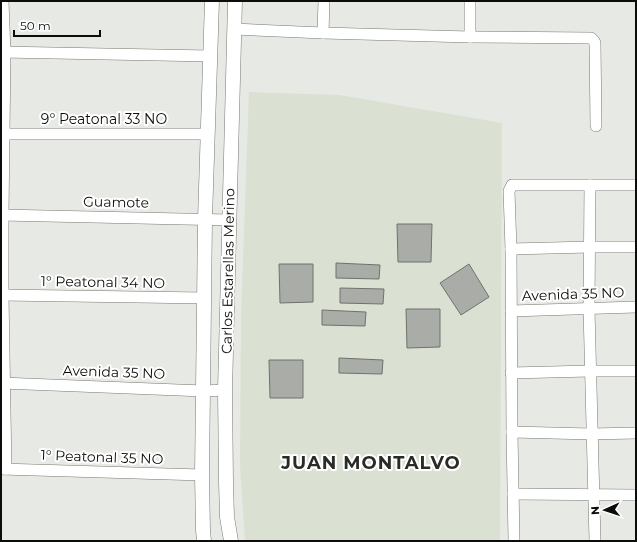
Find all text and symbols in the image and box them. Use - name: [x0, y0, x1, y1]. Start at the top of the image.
- scale bar: [14, 12, 100, 38]
- text: 50 m: [20, 18, 51, 33]
- street label: 9° Peatonal 33 NO: [41, 110, 167, 128]
- street label: Carlos Estarellas Merino: [218, 188, 238, 354]
- street label: Guamote: [83, 192, 149, 212]
- street label: 1° Peatonal 34 NO: [41, 272, 166, 292]
- street label: Avenida 35 NO: [521, 283, 625, 305]
- street label: Avenida 35 NO: [62, 361, 166, 383]
- street label: 1° Peatonal 35 NO: [40, 446, 164, 468]
- district label: JUAN MONTALVO: [280, 452, 461, 474]
- north arrow: [585, 490, 625, 530]
- text: N: [588, 506, 602, 515]

